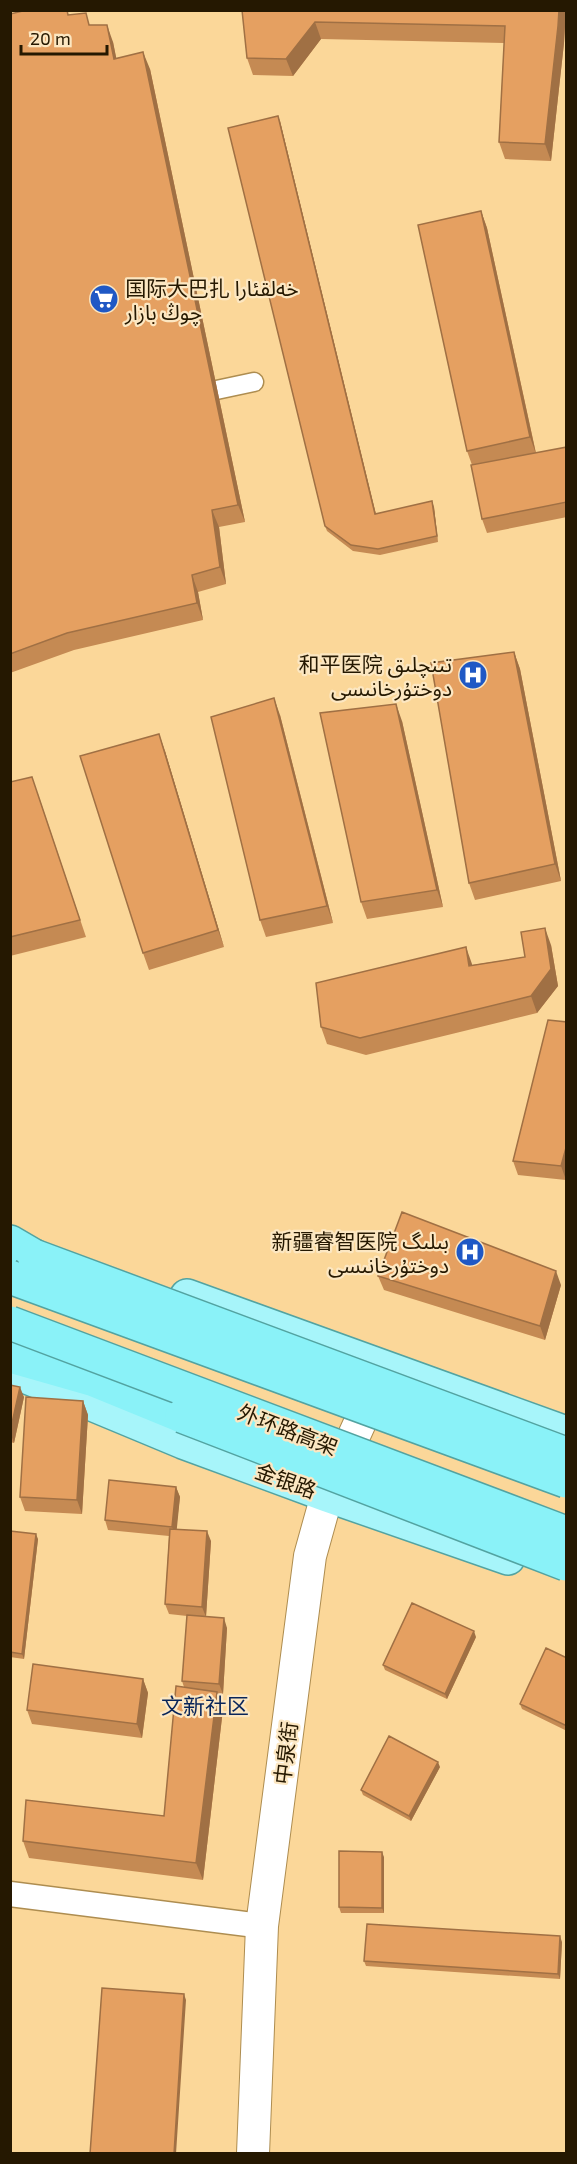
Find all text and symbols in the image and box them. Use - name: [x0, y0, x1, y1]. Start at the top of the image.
- scale bar: [21, 18, 106, 56]
- text: 20 m: [30, 27, 71, 49]
- place label: 国际大巴扎 خەلقئارا چوڭ بازار: [124, 275, 299, 326]
- supermarket icon: 国际大巴扎 خەلقئارا چوڭ بازار: [88, 283, 120, 315]
- place label: 和平医院 تىنچلىق دوختۇرخانىسى: [299, 651, 452, 701]
- hospital icon: 和平医院 تىنچلىق دوختۇرخانىسى: [457, 659, 489, 691]
- place label: 新疆睿智医院 بىلىگ دوختۇرخانىسى: [271, 1228, 449, 1278]
- hospital icon: 新疆睿智医院 بىلىگ دوختۇرخانىسى: [454, 1236, 486, 1268]
- street label: 外环路高架: [235, 1399, 341, 1459]
- street label: 金银路: [252, 1457, 320, 1503]
- district label: 文新社区: [161, 1692, 249, 1718]
- street label: 中泉街: [269, 1720, 301, 1786]

